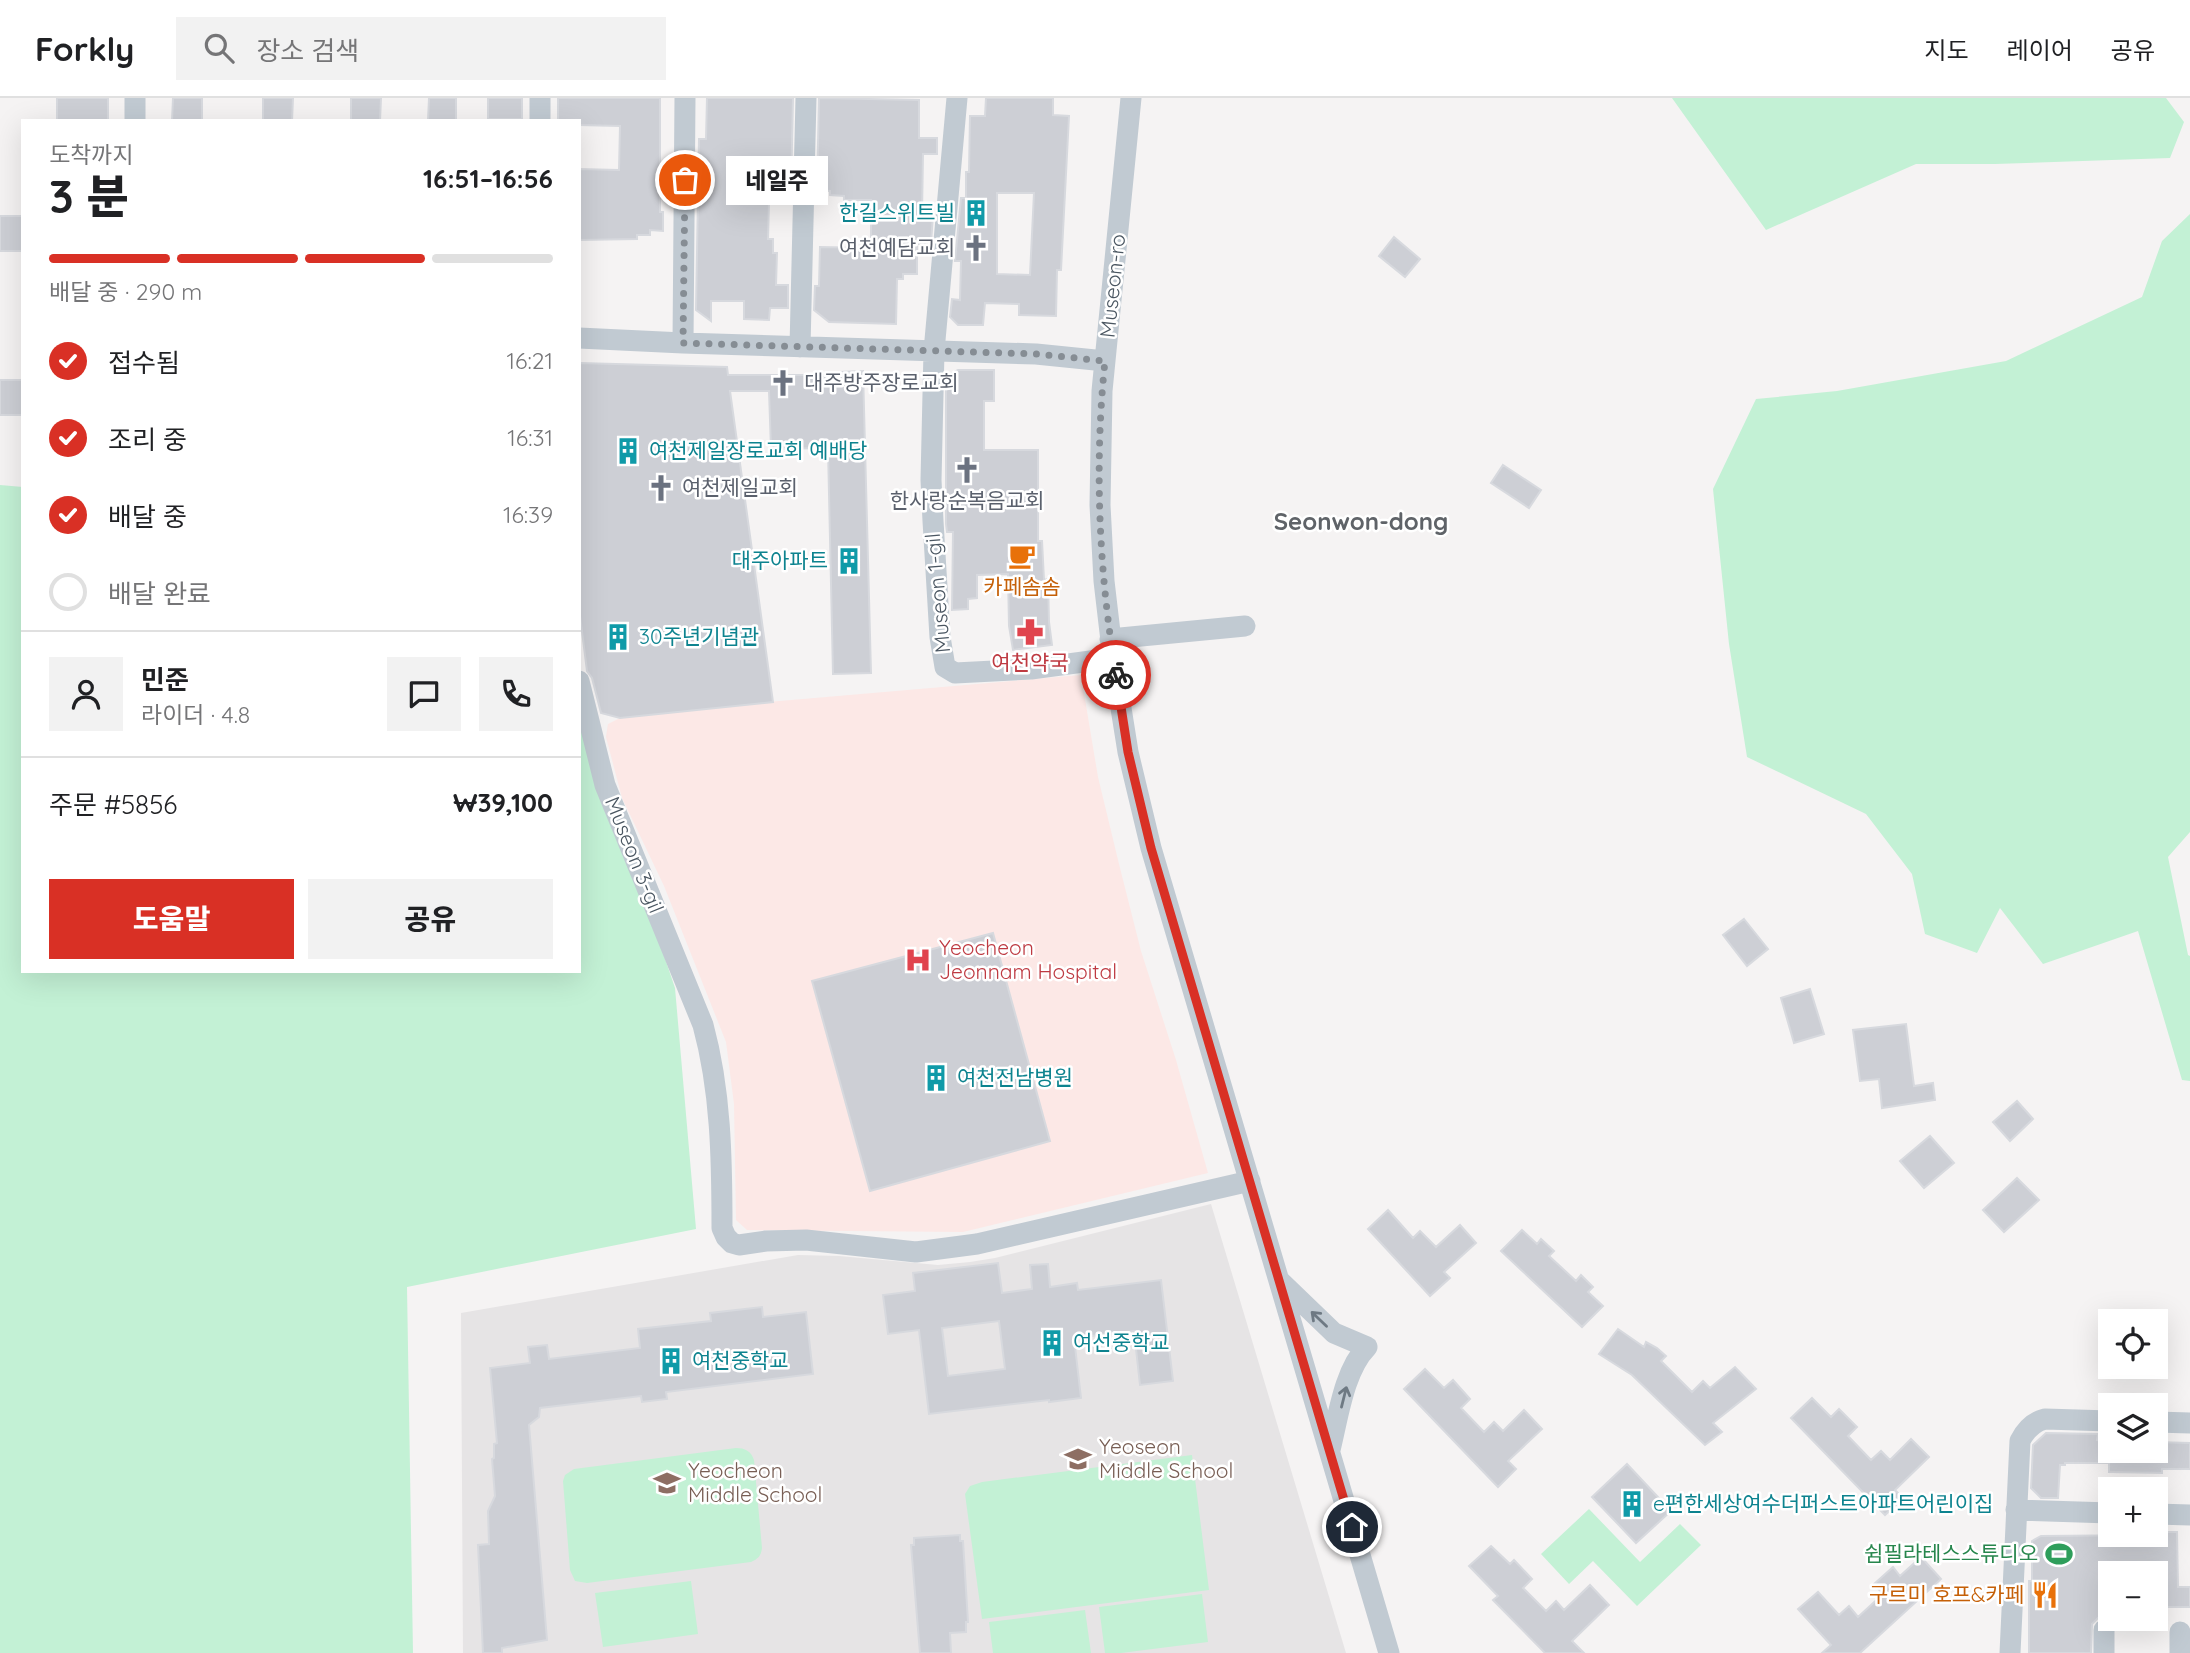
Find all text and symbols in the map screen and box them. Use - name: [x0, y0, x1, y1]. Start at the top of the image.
- search box: [176, 17, 666, 80]
- text: Forkly: [35, 28, 134, 69]
- icon: search: [200, 29, 238, 67]
- text: 장소 검색: [256, 34, 359, 67]
- text: 지도: [1924, 35, 1969, 65]
- text: 레이어: [2007, 35, 2073, 65]
- text: 공유: [2111, 35, 2155, 65]
- text: 도착까지: [49, 140, 134, 169]
- pin: [655, 150, 715, 210]
- callout: 네일주: [727, 155, 828, 204]
- icon: bag: [666, 161, 704, 199]
- text: 16:51–16:56: [423, 162, 553, 195]
- text: 네일주: [745, 166, 809, 195]
- text: 3 분: [49, 167, 129, 225]
- building icon: 한길스위트빌: [961, 198, 991, 228]
- place label: 한길스위트빌: [839, 199, 955, 225]
- church icon: 여천예담교회: [961, 233, 991, 263]
- street label: Museon-ro: [1094, 233, 1130, 339]
- place label: 여천예담교회: [839, 234, 955, 260]
- text: 배달 중 · 290 m: [49, 277, 202, 306]
- icon: check: [49, 342, 87, 380]
- text: 접수됨: [108, 346, 180, 379]
- text: 16:21: [507, 346, 553, 375]
- church icon: 대주방주장로교회: [768, 368, 798, 398]
- place label: 대주방주장로교회: [804, 369, 959, 395]
- icon: check: [49, 419, 87, 457]
- text: 조리 중: [108, 423, 187, 456]
- text: 16:31: [507, 423, 553, 452]
- building icon: 여천제일장로교회 예배당: [613, 436, 643, 466]
- place label: 여천제일장로교회 예배당: [649, 437, 867, 463]
- church icon: 한사랑순복음교회: [952, 455, 982, 485]
- church icon: 여천제일교회: [646, 473, 676, 503]
- place label: 여천제일교회: [682, 474, 798, 500]
- place label: 한사랑순복음교회: [890, 487, 1044, 513]
- icon: check: [49, 496, 87, 534]
- text: 배달 중: [108, 500, 187, 533]
- text: 16:39: [503, 500, 553, 529]
- district label: Seonwon-dong: [1274, 506, 1448, 536]
- street label: Museon 1-gil: [919, 532, 955, 654]
- cafe icon: 카페솜솜: [1007, 541, 1037, 571]
- building icon: 대주아파트: [834, 546, 864, 576]
- place label: 대주아파트: [731, 547, 828, 573]
- place label: 카페솜솜: [983, 573, 1061, 599]
- text: 배달 완료: [108, 577, 211, 610]
- pharmacy icon: 여천약국: [1015, 617, 1045, 647]
- building icon: 30주년기념관: [603, 622, 633, 652]
- place label: 30주년기념관: [639, 623, 759, 649]
- courier: [1081, 640, 1151, 710]
- place label: 여천약국: [991, 649, 1069, 675]
- icon: bike: [1097, 656, 1135, 694]
- button: person: [49, 657, 123, 731]
- button: chat: [387, 657, 461, 731]
- button: phone: [479, 657, 553, 731]
- text: 민준: [141, 663, 189, 696]
- text: 라이더 · 4.8: [141, 700, 250, 729]
- text: ₩39,100: [453, 786, 553, 819]
- text: 주문 #5856: [49, 788, 177, 821]
- street label: Museon 3-gil: [600, 793, 670, 917]
- button: 도움말: [49, 879, 294, 959]
- button: 공유: [308, 879, 553, 959]
- place label: Yeocheon Jeonnam Hospital: [939, 934, 1117, 984]
- hospital icon: Yeocheon Jeonnam Hospital: [903, 945, 933, 975]
- building icon: 여천전남병원: [921, 1063, 951, 1093]
- place label: 여천전남병원: [957, 1064, 1073, 1090]
- map controls: [2098, 1309, 2168, 1631]
- button: locate: [2098, 1309, 2168, 1379]
- one-way arrow: [1310, 1311, 1328, 1327]
- building icon: 여선중학교: [1037, 1328, 1067, 1358]
- place label: 여선중학교: [1073, 1329, 1170, 1355]
- building icon: 여천중학교: [656, 1346, 686, 1376]
- place label: 여천중학교: [692, 1347, 789, 1373]
- one-way arrow: [1338, 1386, 1351, 1409]
- button: layers: [2098, 1393, 2168, 1463]
- place label: Yeoseon Middle School: [1099, 1433, 1233, 1483]
- school or university icon: Yeoseon Middle School: [1063, 1444, 1093, 1474]
- place label: Yeocheon Middle School: [688, 1457, 822, 1507]
- school or university icon: Yeocheon Middle School: [652, 1468, 682, 1498]
- button: +: [2098, 1477, 2168, 1547]
- building icon: e편한세상여수더퍼스트아파트어린이집: [1617, 1489, 1647, 1519]
- place label: e편한세상여수더퍼스트아파트어린이집: [1653, 1490, 1993, 1516]
- pin: [1322, 1497, 1382, 1557]
- icon: home: [1333, 1508, 1371, 1546]
- sports icon: 쉼필라테스스튜디오: [2044, 1539, 2074, 1569]
- place label: 쉼필라테스스튜디오: [1864, 1540, 2038, 1566]
- button: −: [2098, 1561, 2168, 1631]
- restaurant icon: 구르미 호프&카페: [2030, 1580, 2060, 1610]
- place label: 구르미 호프&카페: [1869, 1581, 2024, 1607]

